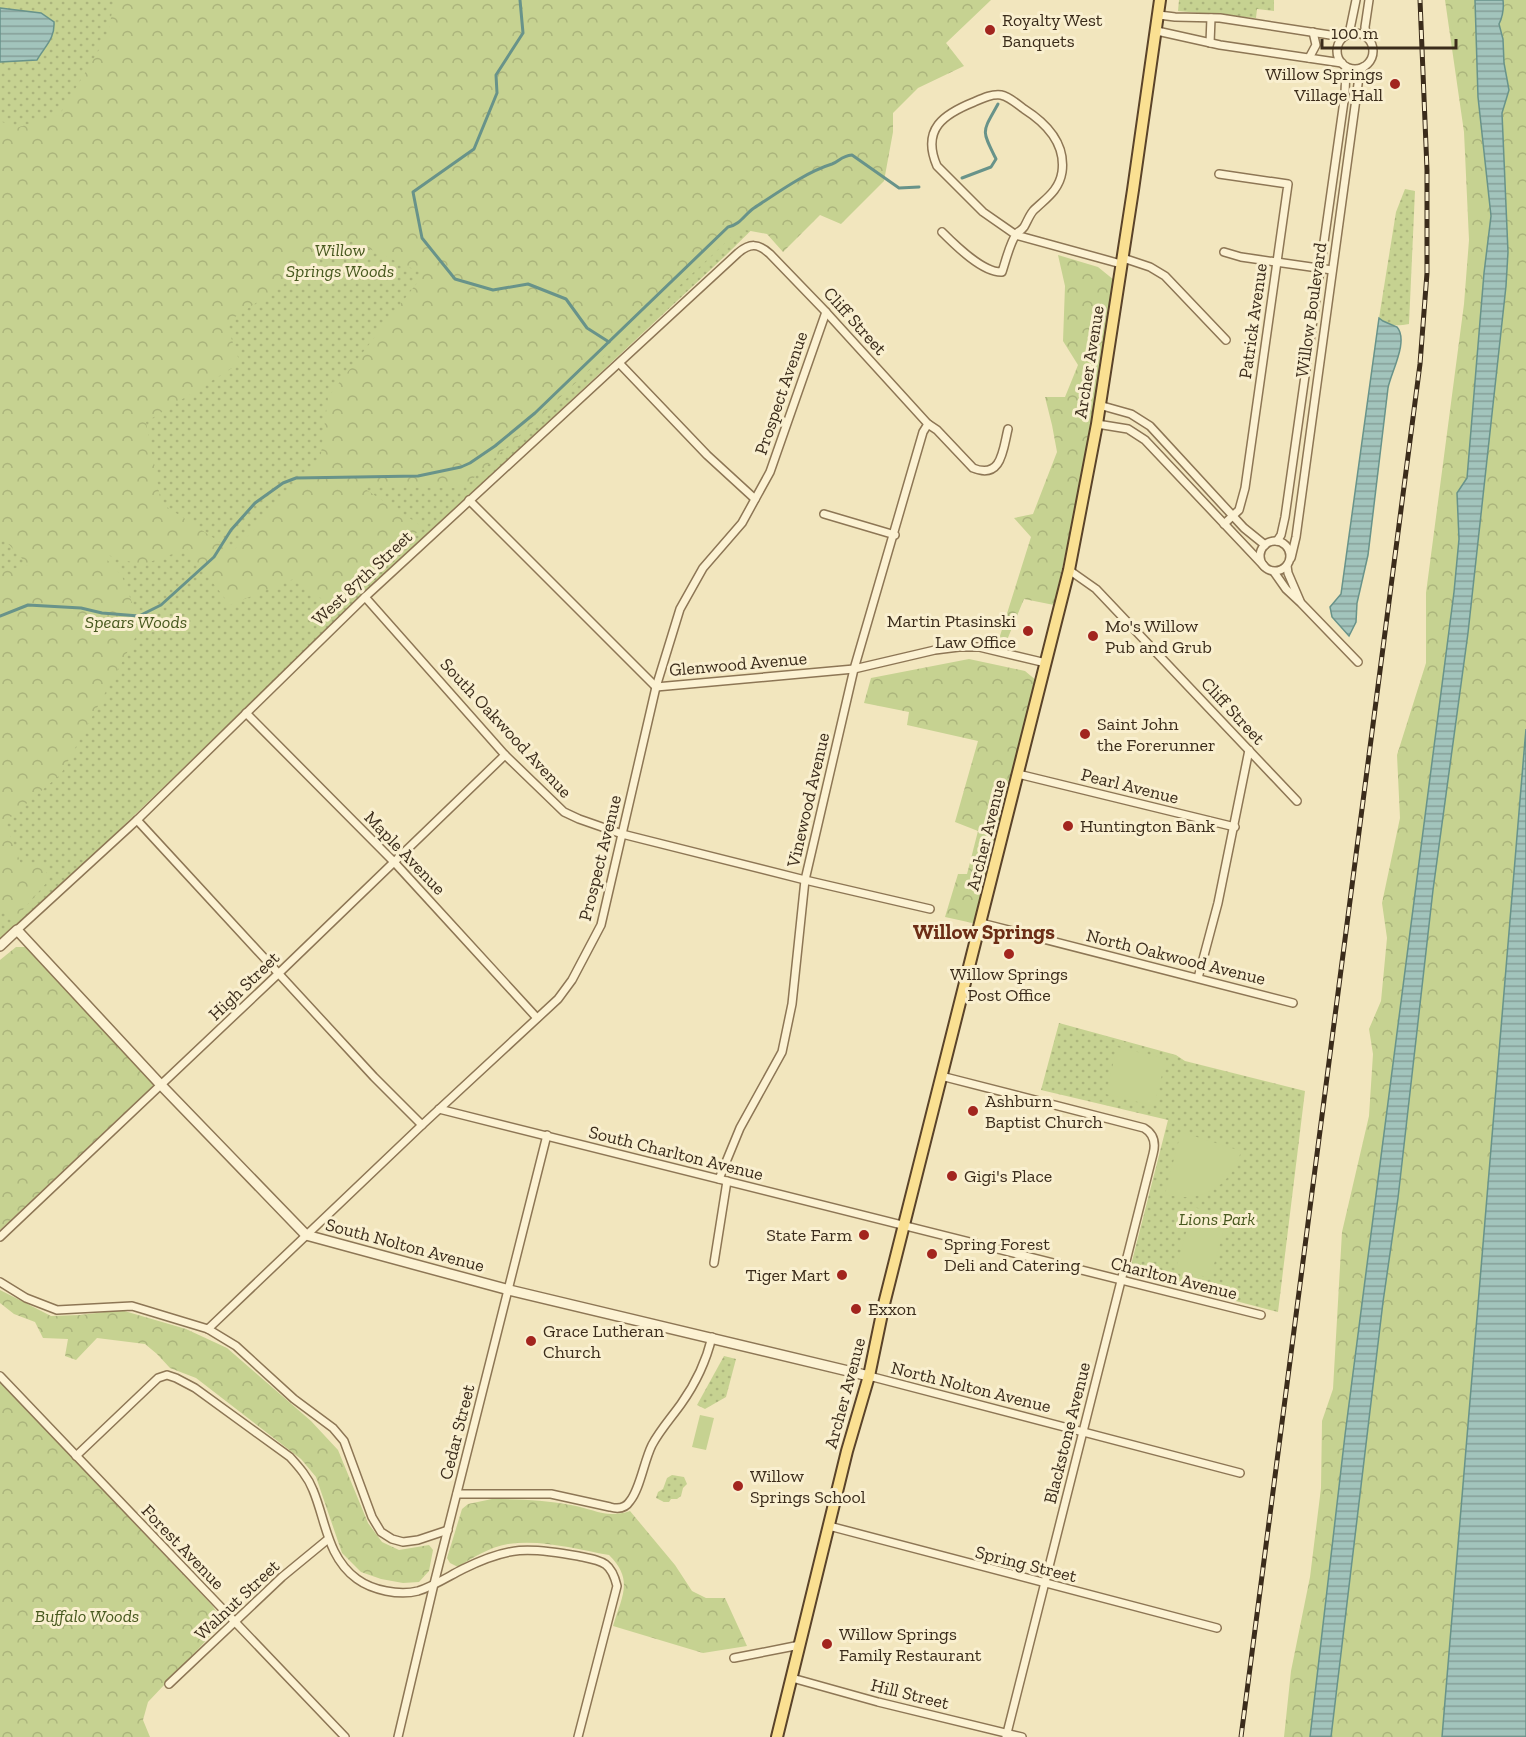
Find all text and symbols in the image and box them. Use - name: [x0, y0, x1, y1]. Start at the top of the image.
- place label: Royalty West Banquets: [1002, 9, 1103, 52]
- scale bar: [1322, 12, 1456, 50]
- text: 100 m: [1331, 22, 1379, 44]
- marker: Royalty West Banquets: [983, 23, 997, 37]
- place label: Willow Springs Village Hall: [1265, 63, 1383, 106]
- marker: Willow Springs Village Hall: [1388, 77, 1402, 91]
- park label: Willow Springs Woods: [286, 239, 394, 282]
- street label: Willow Boulevard: [1291, 241, 1331, 379]
- street label: Patrick Avenue: [1234, 262, 1272, 380]
- street label: Cliff Street: [819, 282, 892, 360]
- street label: Archer Avenue: [1069, 304, 1109, 420]
- street label: Prospect Avenue: [750, 328, 812, 458]
- street label: West 87th Street: [307, 526, 417, 630]
- place label: Martin Ptasinski Law Office: [887, 610, 1016, 653]
- park label: Spears Woods: [85, 611, 187, 633]
- place label: Mo's Willow Pub and Grub: [1105, 615, 1212, 658]
- marker: Martin Ptasinski Law Office: [1021, 624, 1035, 638]
- marker: Mo's Willow Pub and Grub: [1086, 629, 1100, 643]
- street label: Glenwood Avenue: [668, 647, 808, 681]
- street label: South Oakwood Avenue: [435, 654, 577, 802]
- street label: Cliff Street: [1196, 673, 1270, 749]
- place label: Saint John the Forerunner: [1097, 713, 1216, 756]
- marker: Saint John the Forerunner: [1078, 727, 1092, 741]
- street label: Vinewood Avenue: [782, 731, 834, 870]
- street label: Pearl Avenue: [1079, 763, 1181, 809]
- street label: Archer Avenue: [962, 777, 1010, 893]
- street label: Prospect Avenue: [574, 793, 626, 923]
- street label: Maple Avenue: [360, 806, 450, 900]
- place label: Huntington Bank: [1080, 815, 1216, 837]
- marker: Huntington Bank: [1061, 819, 1075, 833]
- district label: Willow Springs: [913, 919, 1055, 944]
- street label: North Oakwood Avenue: [1084, 924, 1268, 990]
- street label: High Street: [204, 947, 284, 1025]
- marker: Willow Springs Post Office: [1002, 947, 1016, 961]
- place label: Willow Springs Post Office: [950, 963, 1068, 1006]
- place label: Ashburn Baptist Church: [985, 1090, 1103, 1133]
- marker: Ashburn Baptist Church: [966, 1104, 980, 1118]
- street label: South Charlton Avenue: [586, 1121, 766, 1185]
- place label: Gigi's Place: [964, 1165, 1052, 1187]
- marker: Gigi's Place: [945, 1169, 959, 1183]
- park label: Lions Park: [1179, 1208, 1255, 1230]
- street label: South Nolton Avenue: [323, 1213, 487, 1277]
- place label: State Farm: [766, 1224, 852, 1246]
- marker: State Farm: [857, 1228, 871, 1242]
- place label: Spring Forest Deli and Catering: [944, 1233, 1080, 1276]
- marker: Spring Forest Deli and Catering: [925, 1247, 939, 1261]
- street label: Charlton Avenue: [1109, 1252, 1239, 1304]
- place label: Tiger Mart: [745, 1264, 830, 1286]
- marker: Tiger Mart: [835, 1268, 849, 1282]
- place label: Exxon: [868, 1298, 917, 1320]
- marker: Exxon: [849, 1302, 863, 1316]
- place label: Grace Lutheran Church: [543, 1320, 665, 1363]
- marker: Grace Lutheran Church: [524, 1334, 538, 1348]
- street label: Archer Avenue: [820, 1335, 870, 1451]
- street label: North Nolton Avenue: [889, 1356, 1053, 1418]
- street label: Blackstone Avenue: [1039, 1360, 1095, 1506]
- street label: Cedar Street: [435, 1382, 480, 1482]
- place label: Willow Springs School: [750, 1465, 866, 1508]
- marker: Willow Springs School: [731, 1479, 745, 1493]
- street label: Forest Avenue: [137, 1500, 229, 1594]
- street label: Spring Street: [973, 1541, 1079, 1587]
- street label: Walnut Street: [190, 1555, 284, 1645]
- park label: Buffalo Woods: [35, 1605, 139, 1627]
- place label: Willow Springs Family Restaurant: [839, 1623, 982, 1666]
- marker: Willow Springs Family Restaurant: [820, 1637, 834, 1651]
- street label: Hill Street: [869, 1674, 952, 1714]

